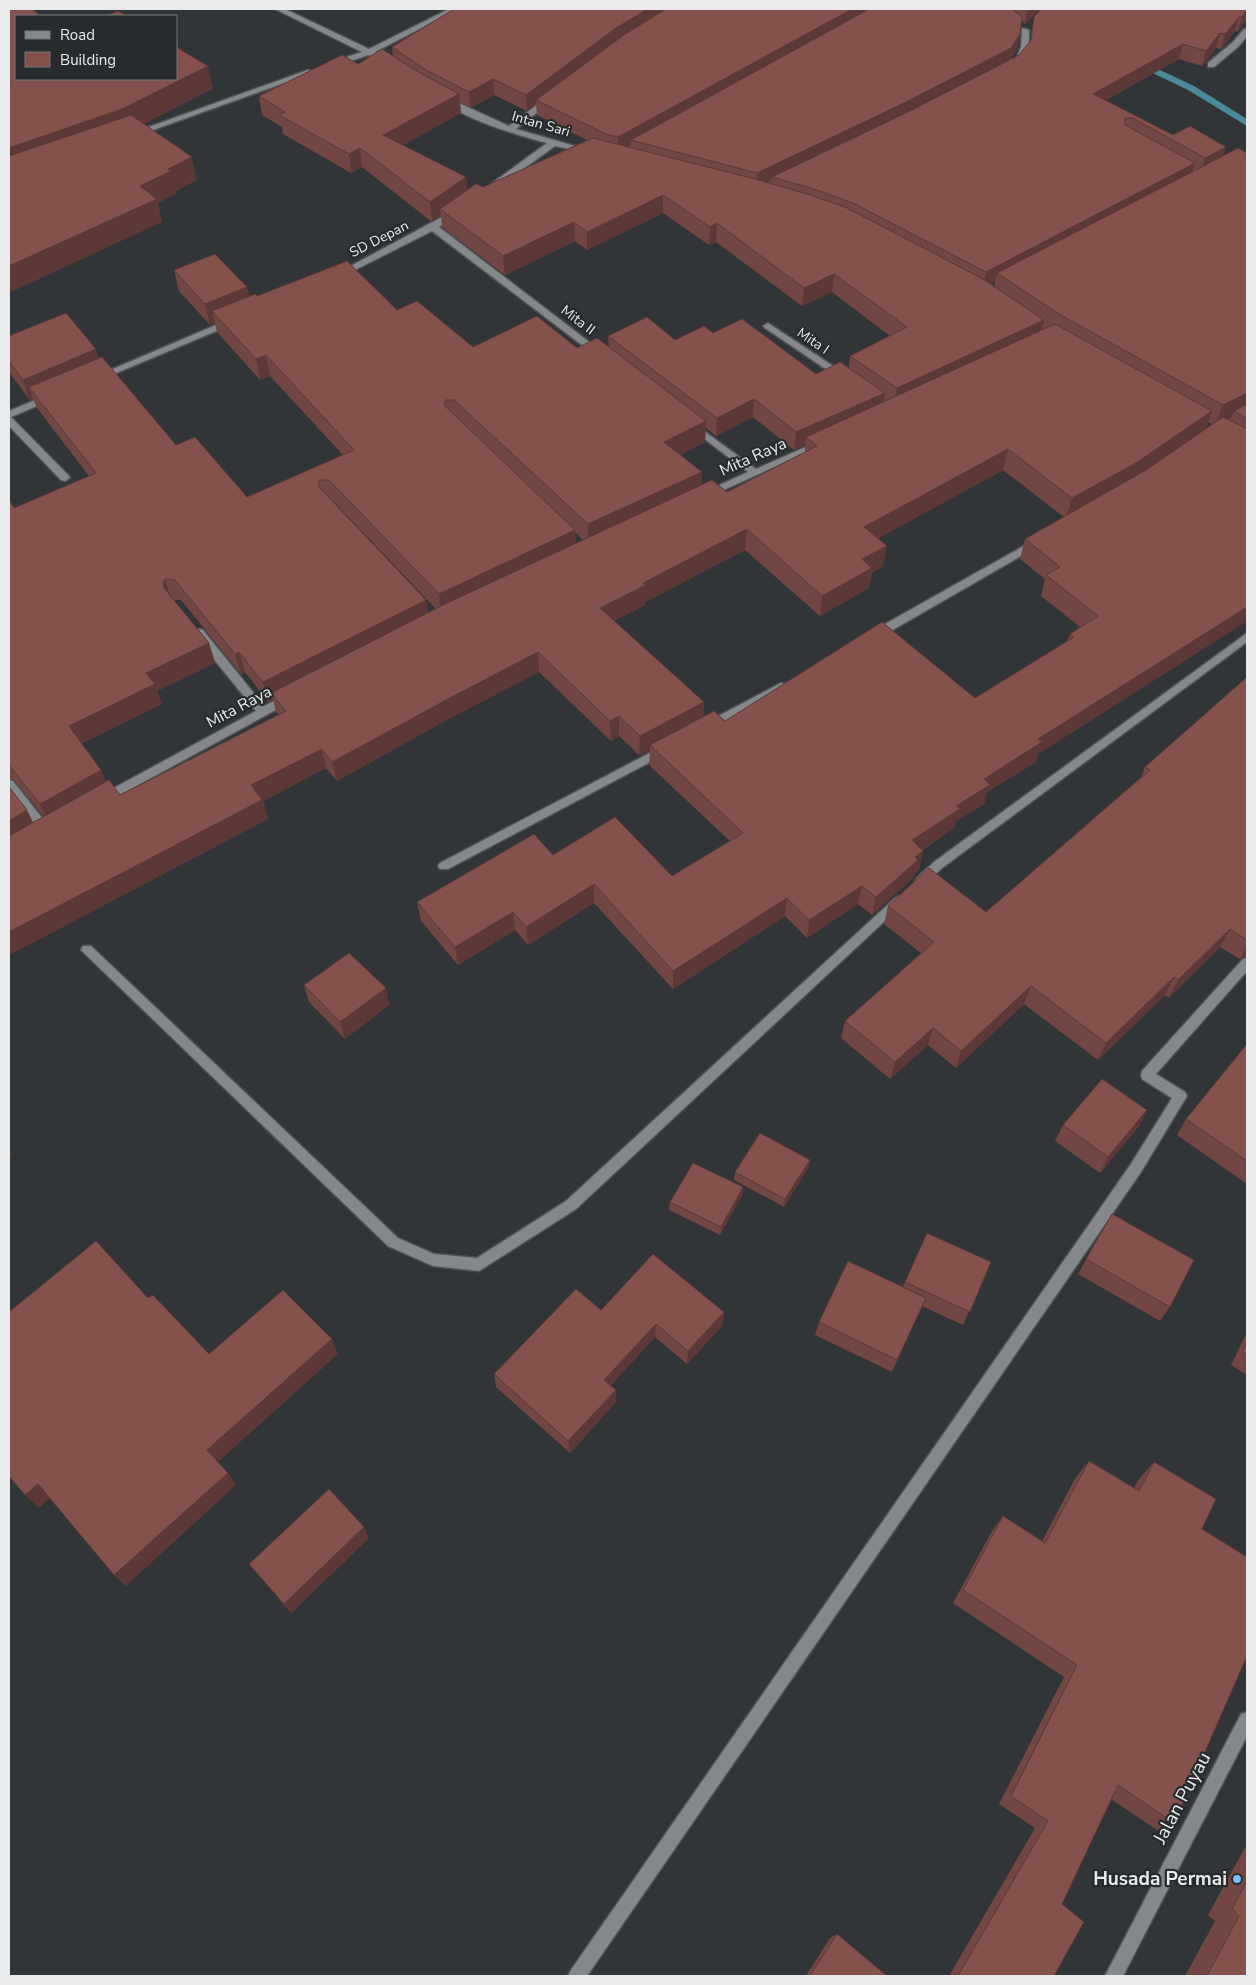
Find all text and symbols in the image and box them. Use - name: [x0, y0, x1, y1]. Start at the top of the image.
- legend: [15, 15, 178, 80]
- text: Road: [60, 25, 95, 45]
- text: Building: [60, 50, 116, 70]
- street label: Intan Sari: [510, 107, 572, 141]
- street label: SD Depan: [346, 216, 412, 262]
- street label: Mita II: [557, 301, 599, 339]
- street label: Mita I: [793, 323, 833, 359]
- street label: Mita Raya: [716, 432, 790, 482]
- street label: Mita Raya: [202, 681, 276, 733]
- street label: Jalan Puyau: [1146, 1748, 1217, 1849]
- place label: Husada Permai: [1093, 1866, 1227, 1892]
- marker: Husada Permai: [1231, 1873, 1243, 1885]

